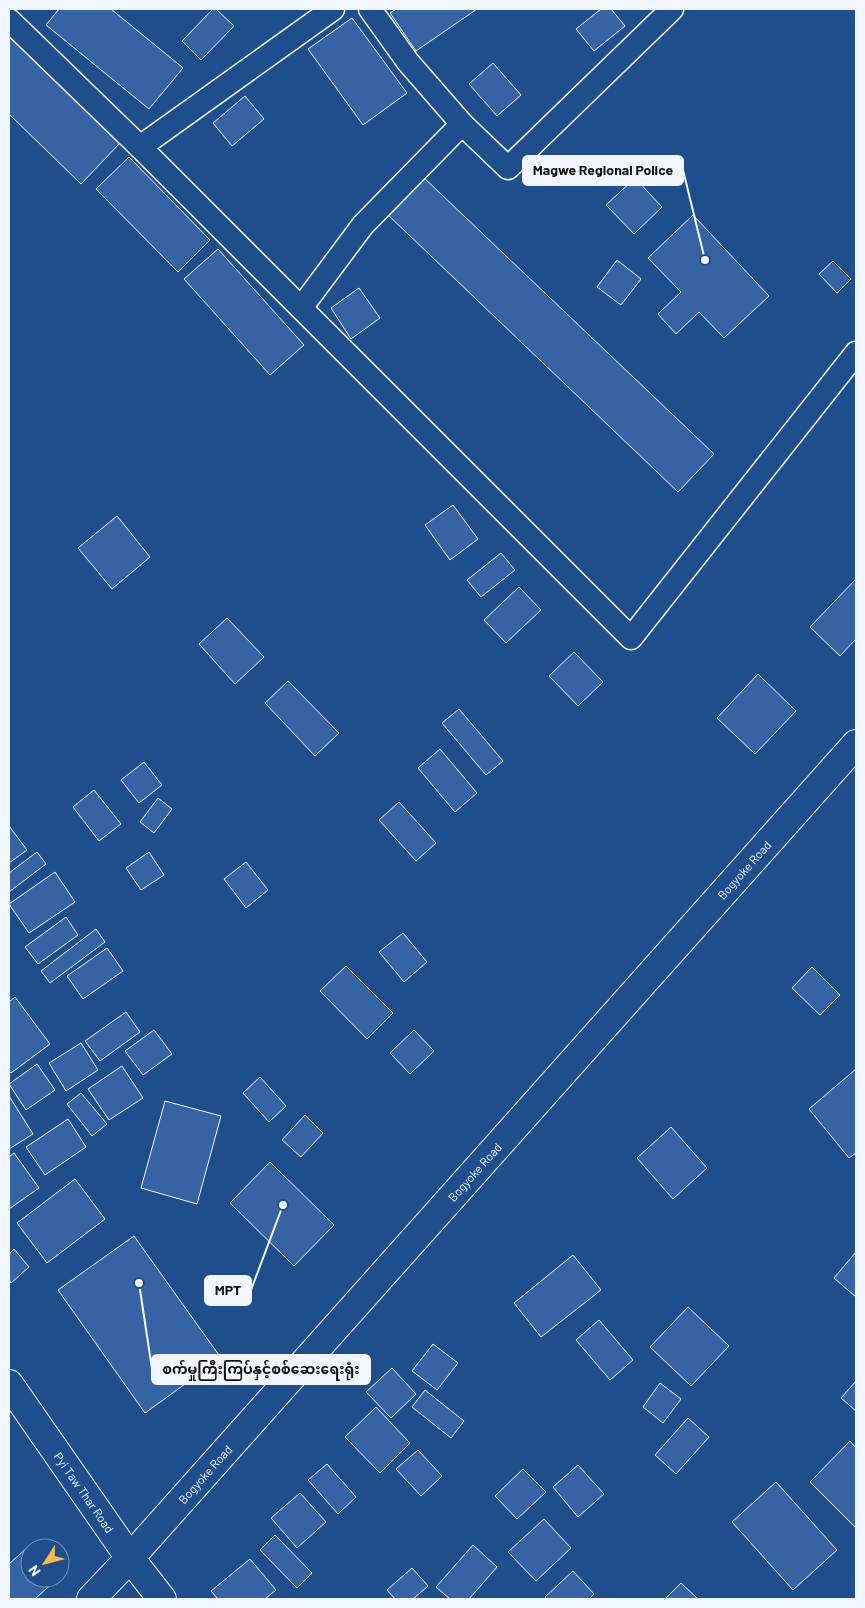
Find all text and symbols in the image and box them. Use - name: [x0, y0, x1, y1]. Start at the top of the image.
- callout: Magwe Regional Police: [523, 156, 683, 185]
- text: Magwe Regional Police: [533, 161, 674, 178]
- street label: Bogyoke Road: [714, 838, 774, 902]
- street label: Bogyoke Road: [445, 1140, 504, 1204]
- callout: MPT: [205, 1276, 251, 1305]
- text: MPT: [215, 1281, 241, 1298]
- callout: စက်မှုကြီးကြပ်နှင့်စစ်ဆေးရေးရုံး: [152, 1355, 370, 1384]
- text: စက်မှုကြီးကြပ်နှင့်စစ်ဆေးရေးရုံး: [162, 1359, 360, 1381]
- street label: Bogyoke Road: [175, 1442, 235, 1506]
- street label: Pyi Taw Thar Road: [52, 1450, 117, 1535]
- north arrow: [20, 1538, 70, 1588]
- text: N: [24, 1562, 44, 1580]

